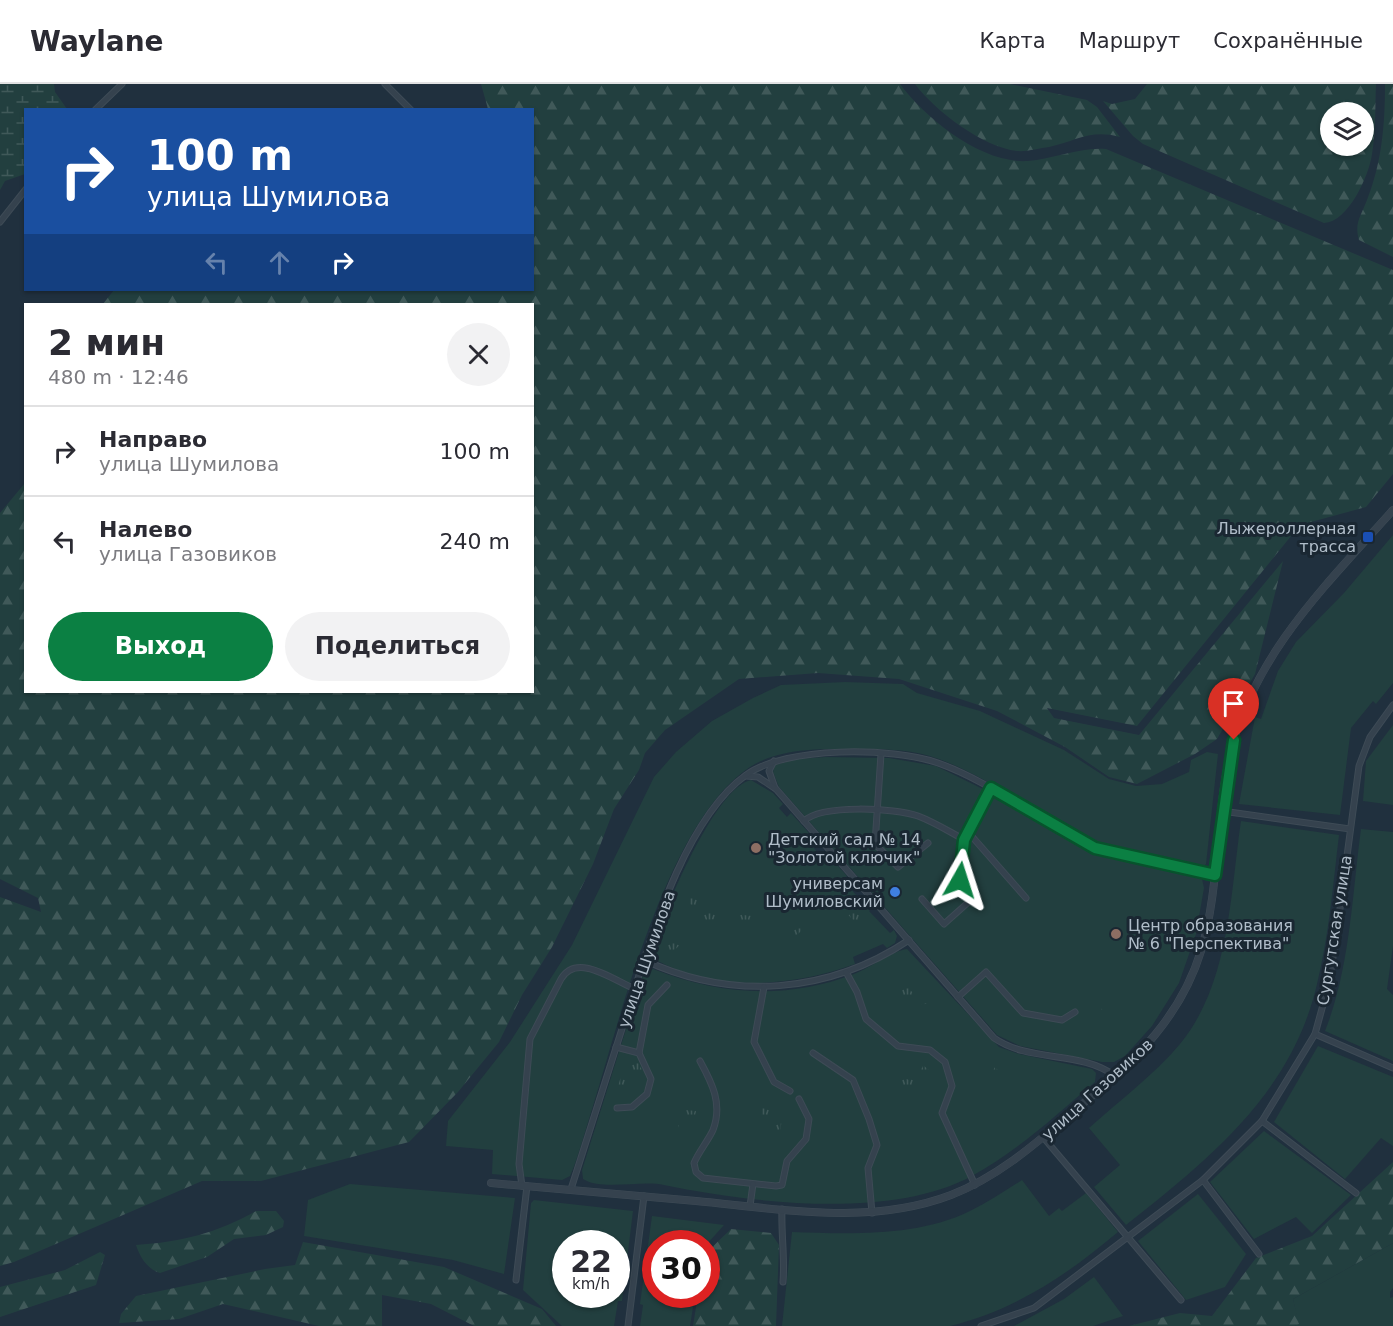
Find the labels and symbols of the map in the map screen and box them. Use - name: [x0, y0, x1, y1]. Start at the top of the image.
- place label: Лыжероллерная трасса: [1217, 519, 1356, 556]
- marker: Лыжероллерная трасса: [1361, 530, 1375, 544]
- pin: [1208, 678, 1259, 740]
- place label: Детский сад № 14 "Золотой ключик": [768, 830, 921, 867]
- marker: Детский сад № 14 "Золотой ключик": [749, 841, 763, 855]
- position arrow: [928, 848, 992, 912]
- street label: Сургутская улица: [1313, 854, 1356, 1007]
- place label: универсам Шумиловский: [765, 874, 883, 911]
- marker: универсам Шумиловский: [888, 885, 902, 899]
- street label: улица Шумилова: [614, 888, 679, 1030]
- place label: Центр образования № 6 "Перспектива": [1128, 916, 1293, 953]
- marker: Центр образования № 6 "Перспектива": [1109, 927, 1123, 941]
- street label: улица Газовиков: [1038, 1035, 1157, 1144]
- speed limit sign: 30: [642, 1230, 720, 1308]

